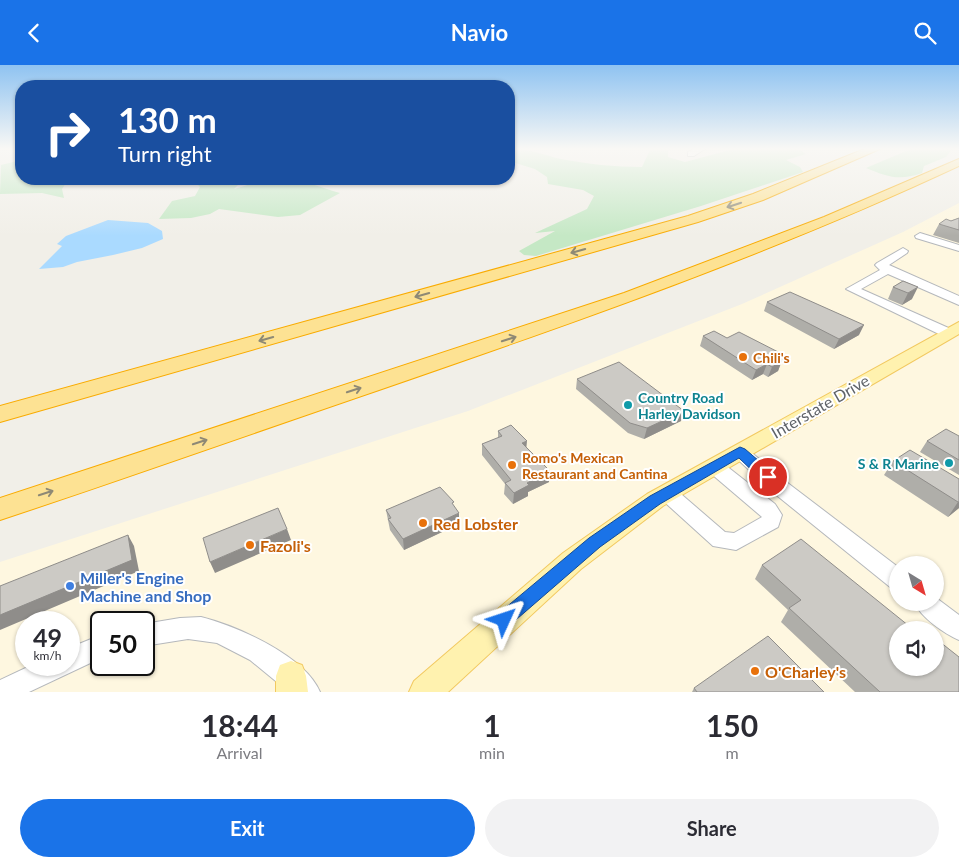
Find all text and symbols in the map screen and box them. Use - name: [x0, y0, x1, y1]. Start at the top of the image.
- icon: back: [20, 19, 48, 47]
- text: Navio: [451, 19, 508, 46]
- icon: search: [911, 19, 939, 47]
- text: 130 m: [118, 98, 217, 140]
- icon: right: [35, 100, 100, 165]
- text: Turn right: [118, 140, 212, 167]
- one-way arrow: [727, 201, 742, 210]
- one-way arrow: [571, 247, 587, 256]
- one-way arrow: [414, 291, 430, 300]
- one-way arrow: [500, 334, 516, 343]
- one-way arrow: [258, 335, 274, 344]
- place label: Chili's: [753, 349, 790, 366]
- marker: Chili's: [737, 351, 749, 363]
- street label: Interstate Drive: [768, 370, 872, 442]
- one-way arrow: [346, 385, 362, 395]
- place label: Country Road Harley Davidson: [638, 389, 741, 422]
- marker: Country Road Harley Davidson: [622, 399, 634, 411]
- one-way arrow: [192, 437, 208, 446]
- place label: Romo's Mexican Restaurant and Cantina: [522, 449, 668, 482]
- place label: S & R Marine: [858, 455, 940, 472]
- pin: [747, 456, 789, 498]
- marker: S & R Marine: [943, 457, 955, 469]
- marker: Romo's Mexican Restaurant and Cantina: [506, 459, 518, 471]
- icon: arrive: [754, 463, 782, 491]
- one-way arrow: [38, 488, 54, 498]
- place label: Red Lobster: [433, 514, 518, 533]
- marker: Red Lobster: [417, 517, 429, 529]
- place label: Fazoli's: [260, 536, 311, 555]
- marker: Fazoli's: [244, 539, 256, 551]
- north arrow: [889, 556, 944, 611]
- map controls: [889, 556, 944, 676]
- place label: Miller's Engine Machine and Shop: [80, 568, 211, 605]
- marker: Miller's Engine Machine and Shop: [64, 580, 76, 592]
- position arrow: [477, 593, 529, 645]
- speed limit sign: 50: [90, 611, 155, 676]
- button: sound: [889, 621, 944, 676]
- text: 49: [33, 622, 62, 652]
- text: km/h: [33, 648, 62, 663]
- place label: O'Charley's: [765, 662, 846, 681]
- marker: O'Charley's: [749, 665, 761, 677]
- text: 18:44: [201, 707, 278, 743]
- text: 1: [483, 707, 501, 743]
- text: 150: [706, 707, 758, 743]
- text: Arrival: [216, 743, 263, 762]
- text: min: [479, 743, 505, 762]
- text: m: [725, 743, 739, 762]
- button: Exit: [20, 799, 475, 857]
- button: Share: [485, 799, 939, 857]

